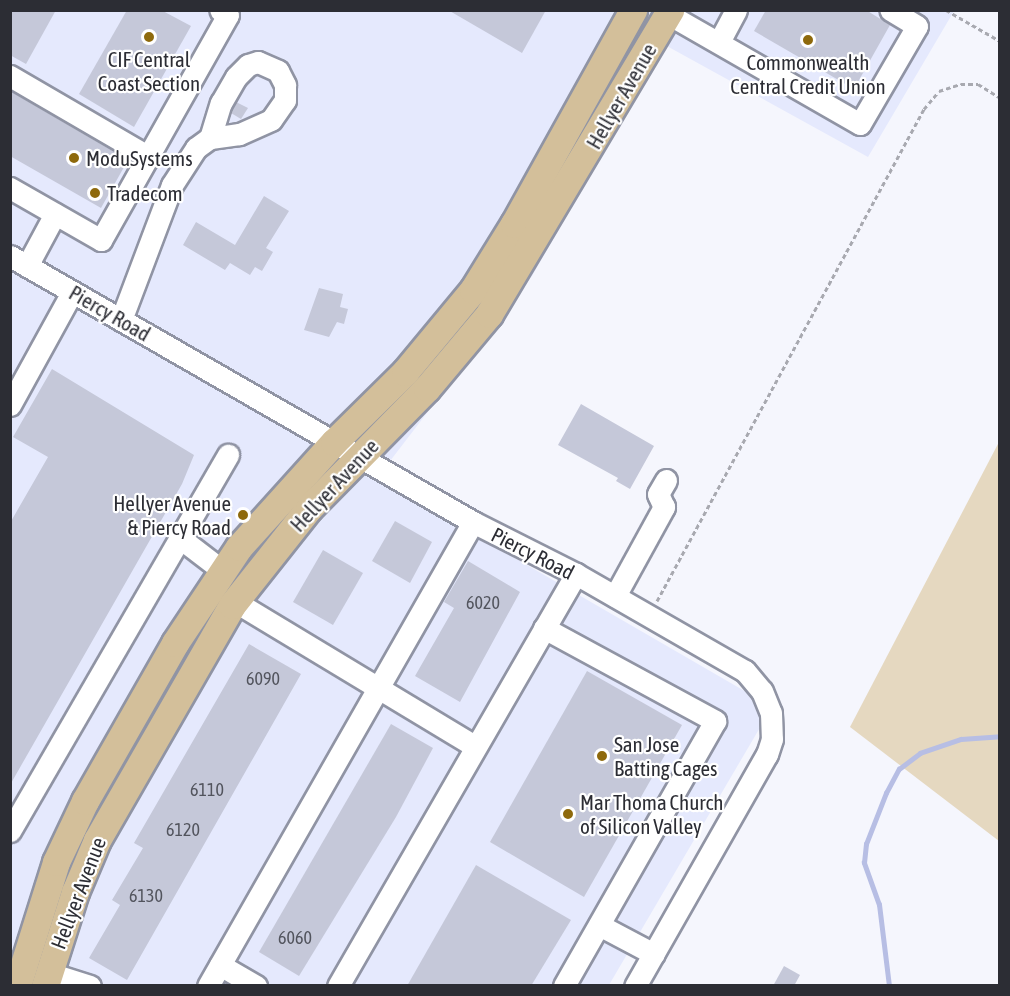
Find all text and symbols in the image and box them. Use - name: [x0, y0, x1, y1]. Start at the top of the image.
- marker: CIF Central Coast Section: [142, 30, 156, 44]
- marker: Commonwealth Central Credit Union: [801, 33, 815, 47]
- street label: Hellyer Avenue: [581, 39, 661, 153]
- place label: CIF Central Coast Section: [98, 46, 200, 96]
- place label: Commonwealth Central Credit Union: [730, 49, 886, 99]
- place label: ModuSystems: [86, 145, 193, 171]
- marker: ModuSystems: [67, 151, 81, 165]
- place label: Tradecom: [107, 180, 183, 206]
- marker: Tradecom: [88, 186, 102, 200]
- street label: Piercy Road: [65, 280, 155, 346]
- street label: Hellyer Avenue: [285, 433, 383, 537]
- place label: Hellyer Avenue & Piercy Road: [113, 490, 231, 540]
- marker: Hellyer Avenue & Piercy Road: [236, 508, 250, 522]
- street label: Piercy Road: [487, 521, 579, 585]
- house number: 6020: [466, 592, 500, 614]
- house number: 6090: [246, 668, 280, 690]
- place label: San Jose Batting Cages: [614, 731, 718, 781]
- marker: San Jose Batting Cages: [595, 749, 609, 763]
- house number: 6110: [190, 779, 224, 801]
- place label: Mar Thoma Church of Silicon Valley: [580, 789, 723, 839]
- marker: Mar Thoma Church of Silicon Valley: [561, 807, 575, 821]
- house number: 6120: [166, 819, 200, 841]
- street label: Hellyer Avenue: [45, 833, 111, 953]
- house number: 6130: [129, 885, 163, 907]
- house number: 6060: [278, 927, 312, 949]

